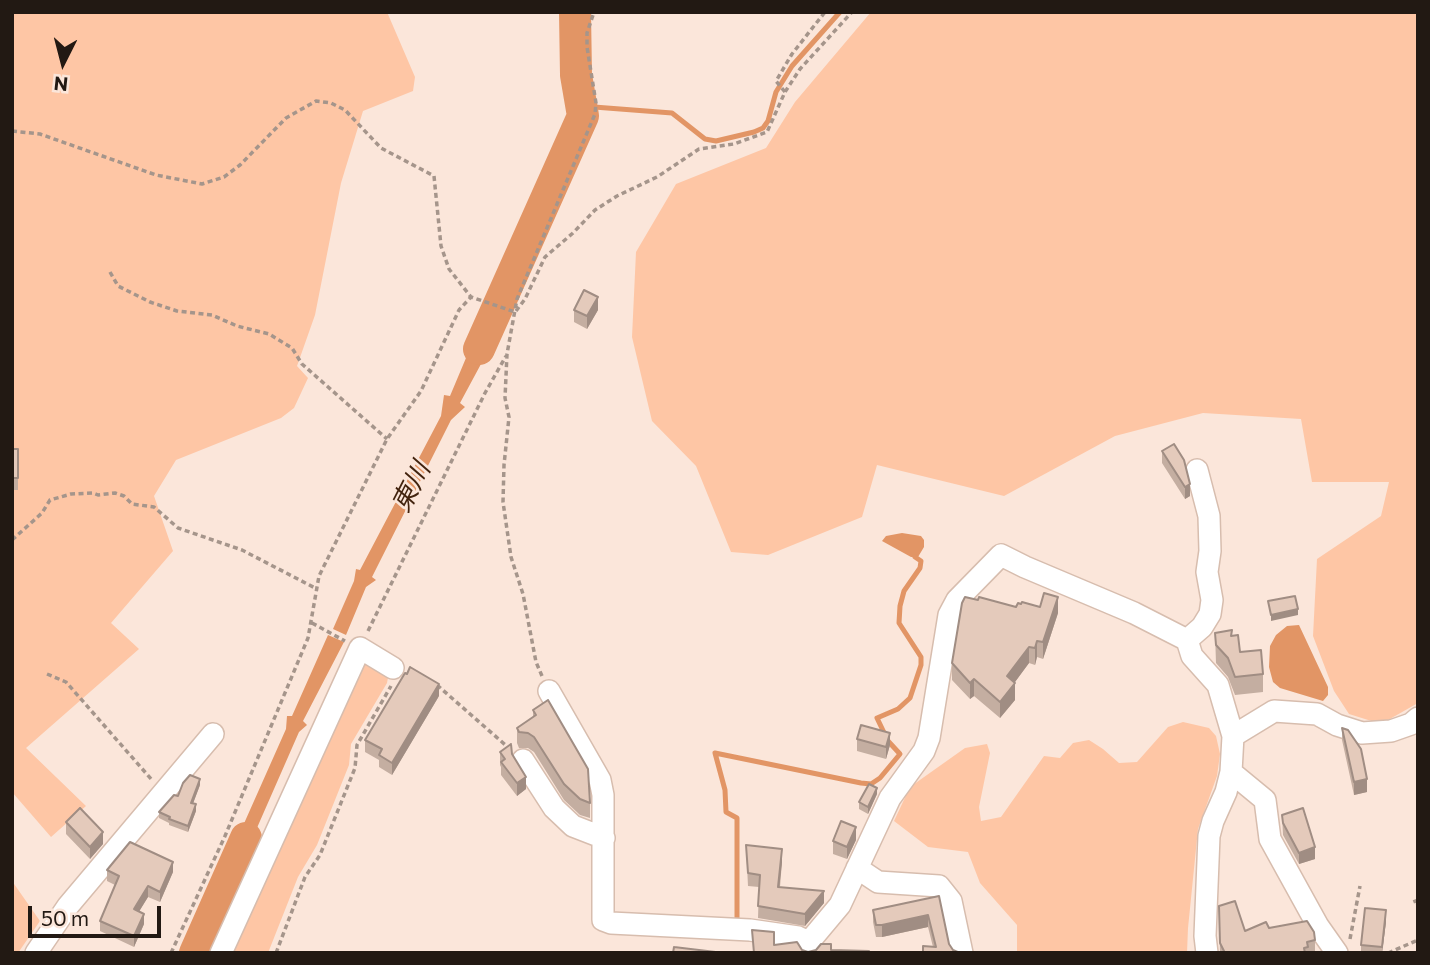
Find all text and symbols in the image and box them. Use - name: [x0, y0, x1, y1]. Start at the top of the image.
- north arrow: [28, 28, 98, 98]
- text: N: [52, 72, 69, 97]
- water label: 東川: [385, 457, 437, 517]
- scale bar: [32, 892, 164, 936]
- text: 50 m: [41, 905, 89, 930]

